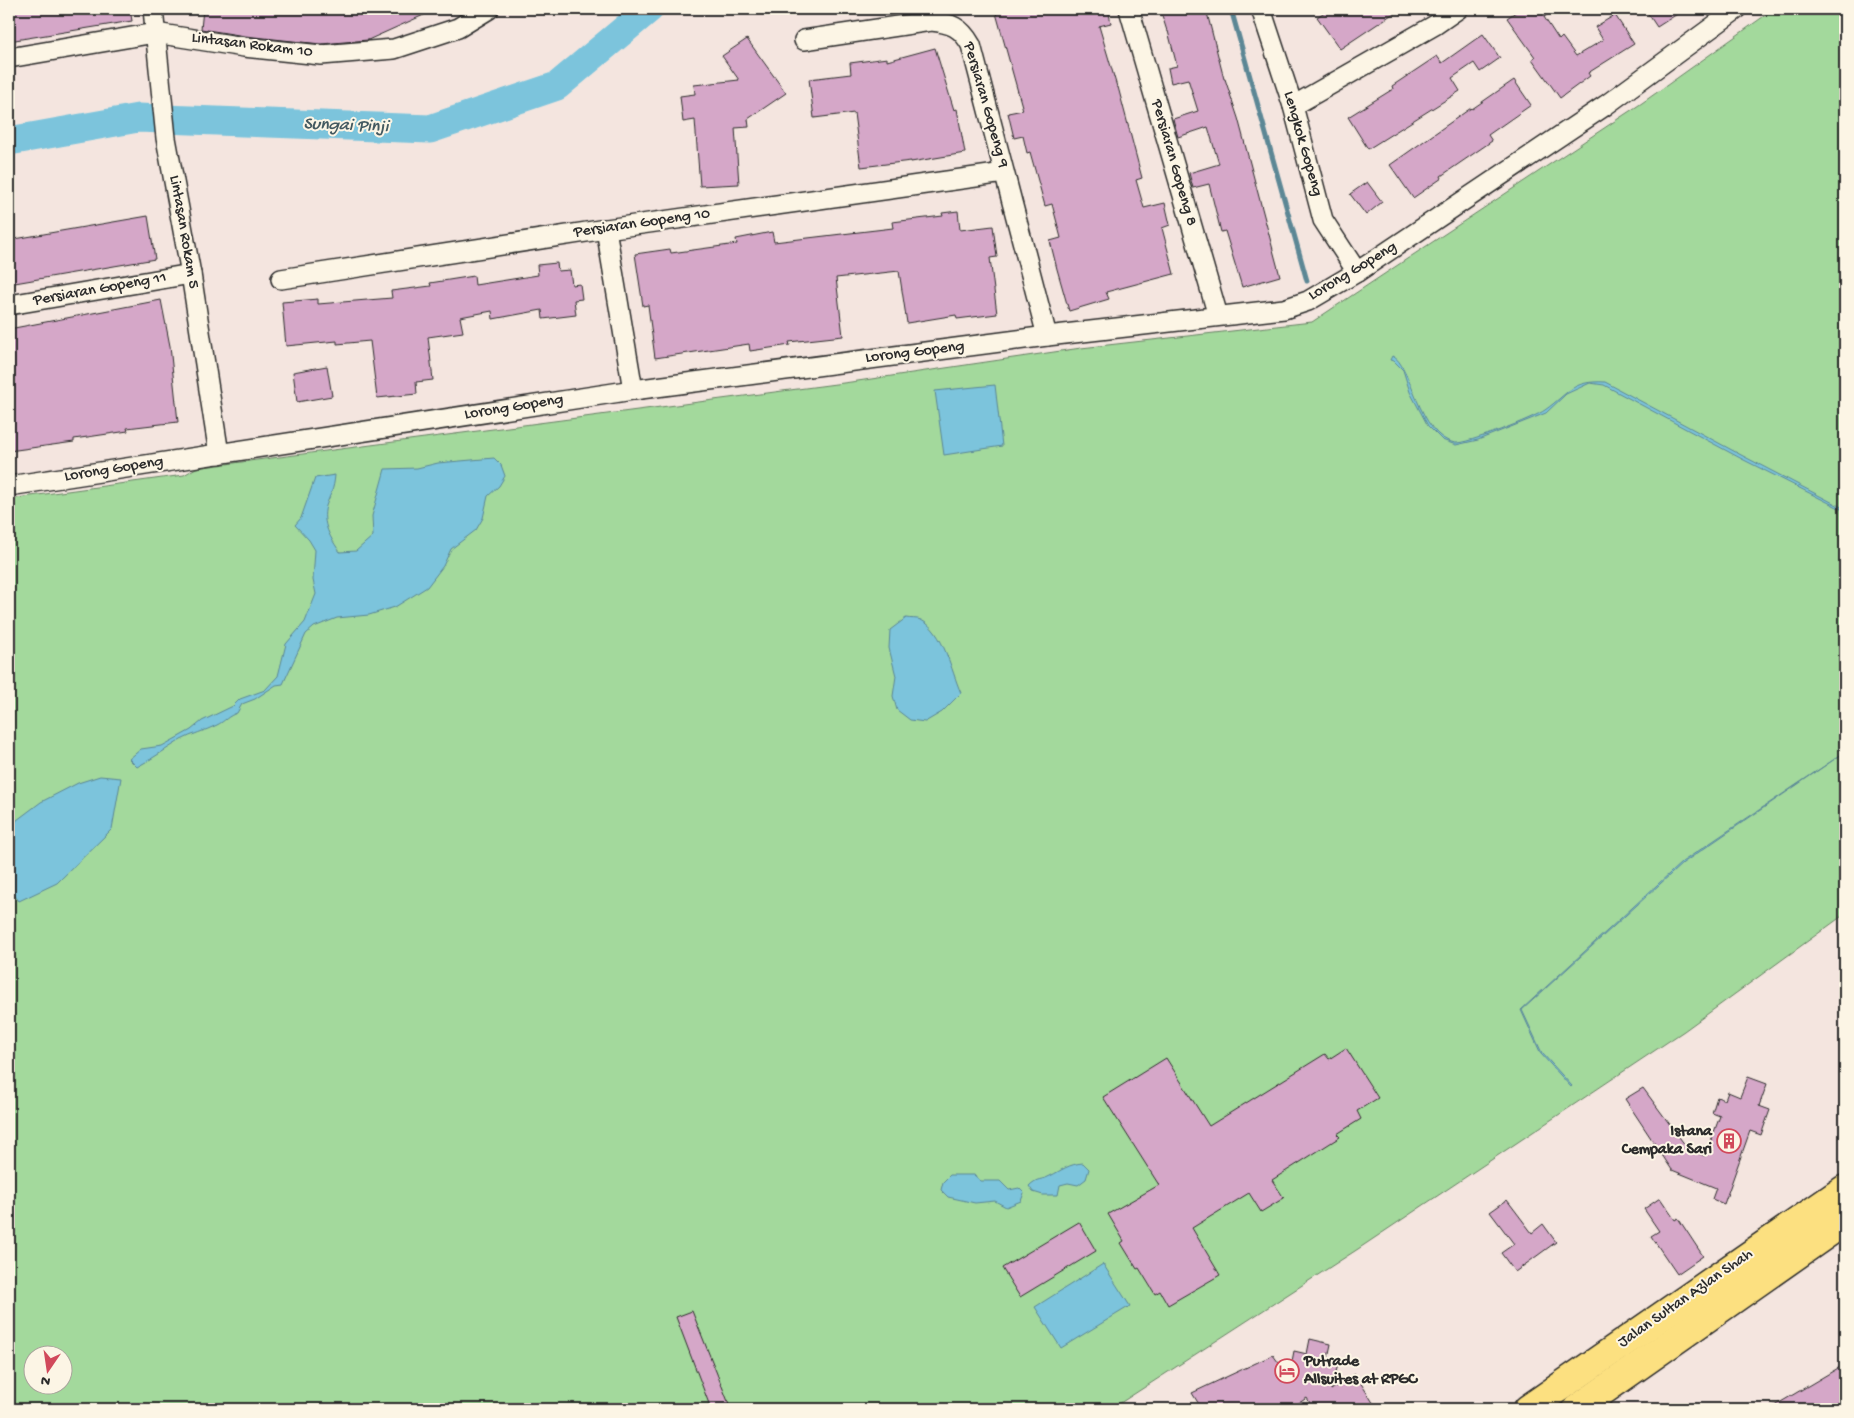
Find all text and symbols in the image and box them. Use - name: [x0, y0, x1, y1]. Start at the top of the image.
- street label: Lintasan Rokam 10: [190, 29, 314, 63]
- street label: Persiaran Gopeng 9: [958, 39, 1012, 170]
- street label: Lengkok Gopeng: [1278, 89, 1326, 199]
- street label: Persiaran Gopeng 8: [1146, 97, 1200, 229]
- water label: Sungai Pinji: [303, 114, 391, 138]
- street label: Lintasan Rokam 5: [164, 174, 202, 290]
- street label: Persiaran Gopeng 10: [572, 205, 711, 243]
- street label: Lorong Gopeng: [1305, 238, 1401, 306]
- street label: Persiaran Gopeng 11: [31, 269, 168, 311]
- street label: Lorong Gopeng: [864, 337, 966, 369]
- street label: Lorong Gopeng: [463, 391, 565, 425]
- street label: Lorong Gopeng: [63, 453, 165, 487]
- place label: Istana Cempaka Sari: [1621, 1123, 1713, 1160]
- building icon: Istana Cempaka Sari: [1716, 1128, 1742, 1154]
- street label: Jalan Sultan Azlan Shah: [1615, 1245, 1757, 1353]
- north arrow: [22, 1346, 72, 1396]
- place label: Putrade Allsuites at RPGC: [1303, 1353, 1418, 1390]
- hotel icon: Putrade Allsuites at RPGC: [1274, 1358, 1300, 1384]
- text: N: [39, 1371, 52, 1390]

